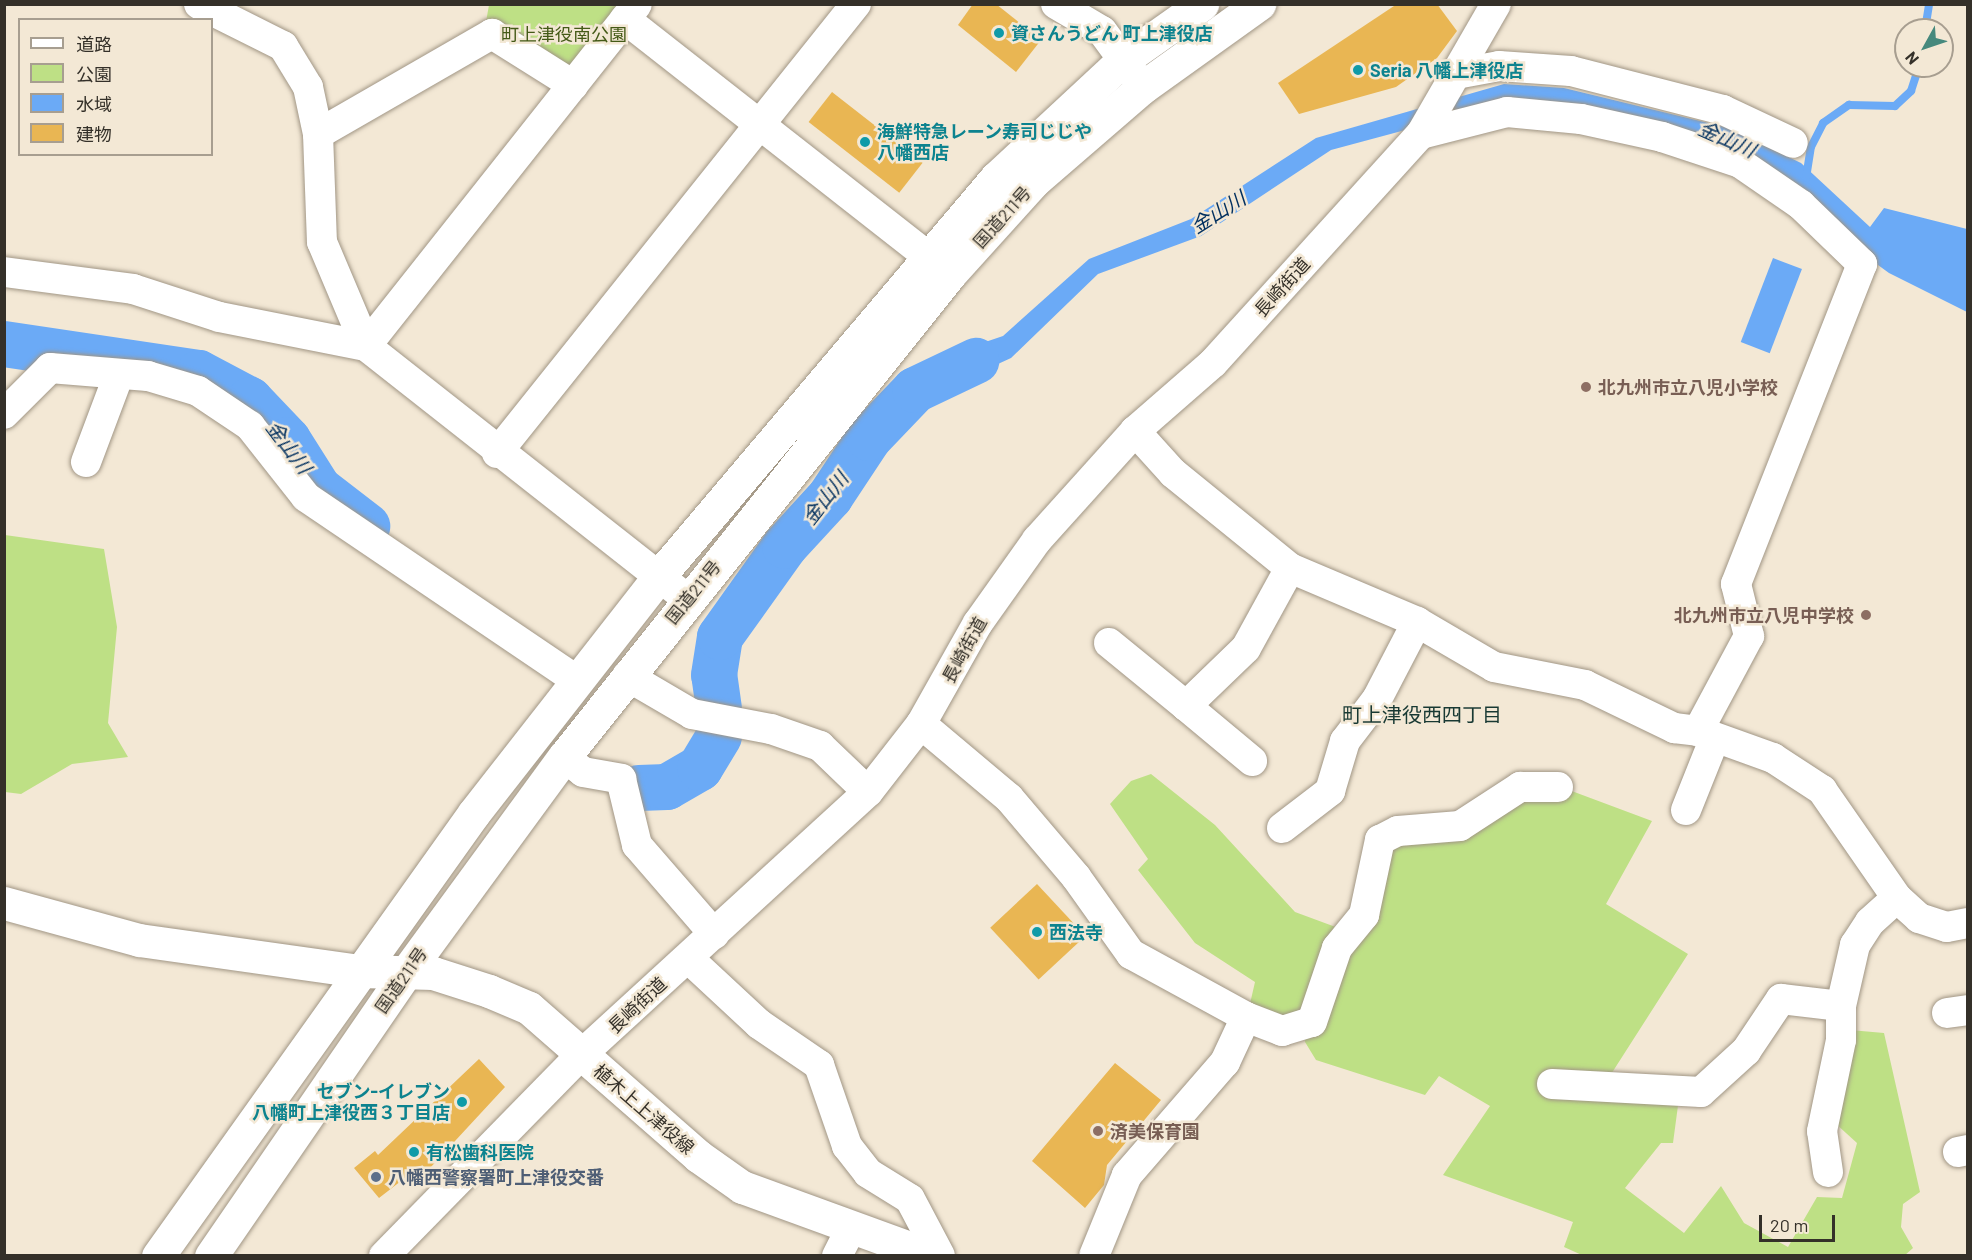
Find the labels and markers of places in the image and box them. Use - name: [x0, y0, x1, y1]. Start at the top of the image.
- place label: 資さんうどん 町上津役店: [1011, 22, 1213, 44]
- marker: 資さんうどん 町上津役店: [992, 26, 1006, 40]
- place label: Seria 八幡上津役店: [1370, 59, 1523, 81]
- marker: Seria 八幡上津役店: [1351, 63, 1365, 77]
- place label: 海鮮特急レーン寿司じじや 八幡西店: [877, 121, 1093, 164]
- marker: 海鮮特急レーン寿司じじや 八幡西店: [858, 135, 872, 149]
- place label: 北九州市立八児小学校: [1598, 376, 1778, 398]
- marker: 北九州市立八児小学校: [1579, 380, 1593, 394]
- place label: 北九州市立八児中学校: [1674, 604, 1854, 626]
- marker: 北九州市立八児中学校: [1859, 608, 1873, 622]
- place label: 西法寺: [1049, 921, 1103, 943]
- marker: 西法寺: [1030, 925, 1044, 939]
- place label: セブン-イレブン 八幡町上津役西３丁目店: [252, 1081, 450, 1124]
- marker: セブン-イレブン 八幡町上津役西３丁目店: [455, 1095, 469, 1109]
- place label: 済美保育園: [1110, 1120, 1200, 1142]
- marker: 済美保育園: [1091, 1124, 1105, 1138]
- place label: 有松歯科医院: [426, 1141, 534, 1163]
- marker: 有松歯科医院: [407, 1145, 421, 1159]
- place label: 八幡西警察署町上津役交番: [388, 1166, 604, 1188]
- marker: 八幡西警察署町上津役交番: [369, 1170, 383, 1184]

